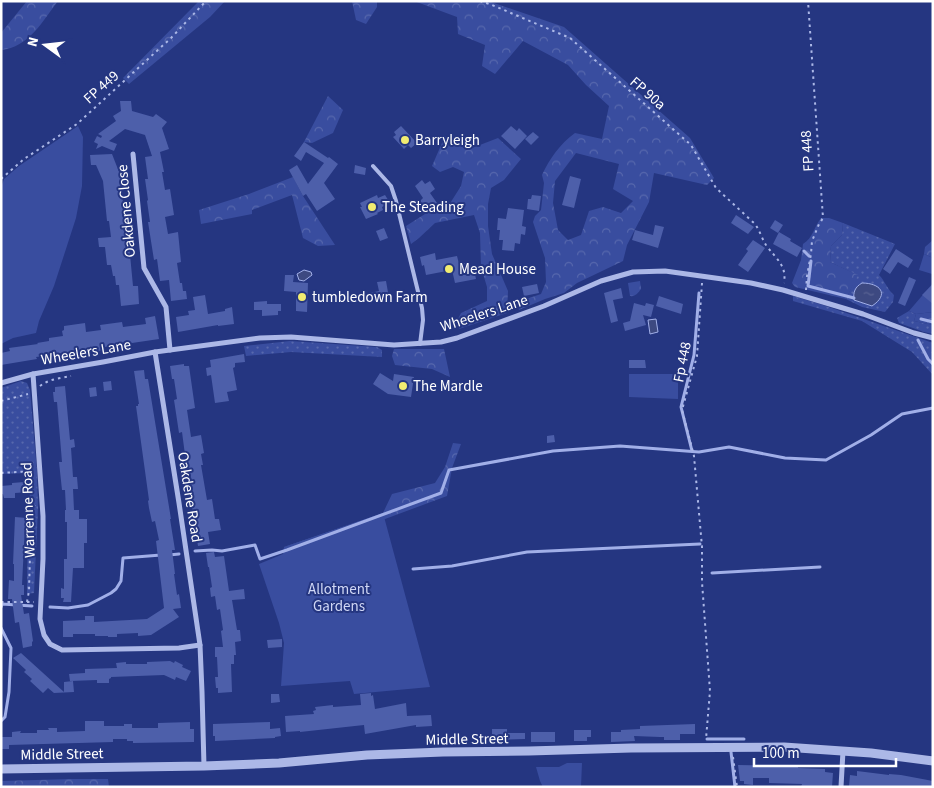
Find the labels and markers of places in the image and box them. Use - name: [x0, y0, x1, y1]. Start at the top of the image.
- place label: Barryleigh: [415, 130, 480, 151]
- marker: Barryleigh: [399, 134, 411, 146]
- place label: The Steading: [382, 197, 464, 218]
- marker: The Steading: [366, 201, 378, 213]
- place label: Mead House: [459, 259, 536, 280]
- marker: Mead House: [443, 263, 455, 275]
- place label: tumbledown Farm: [312, 287, 428, 308]
- marker: tumbledown Farm: [296, 291, 308, 303]
- place label: The Mardle: [413, 376, 483, 397]
- marker: The Mardle: [397, 380, 409, 392]

